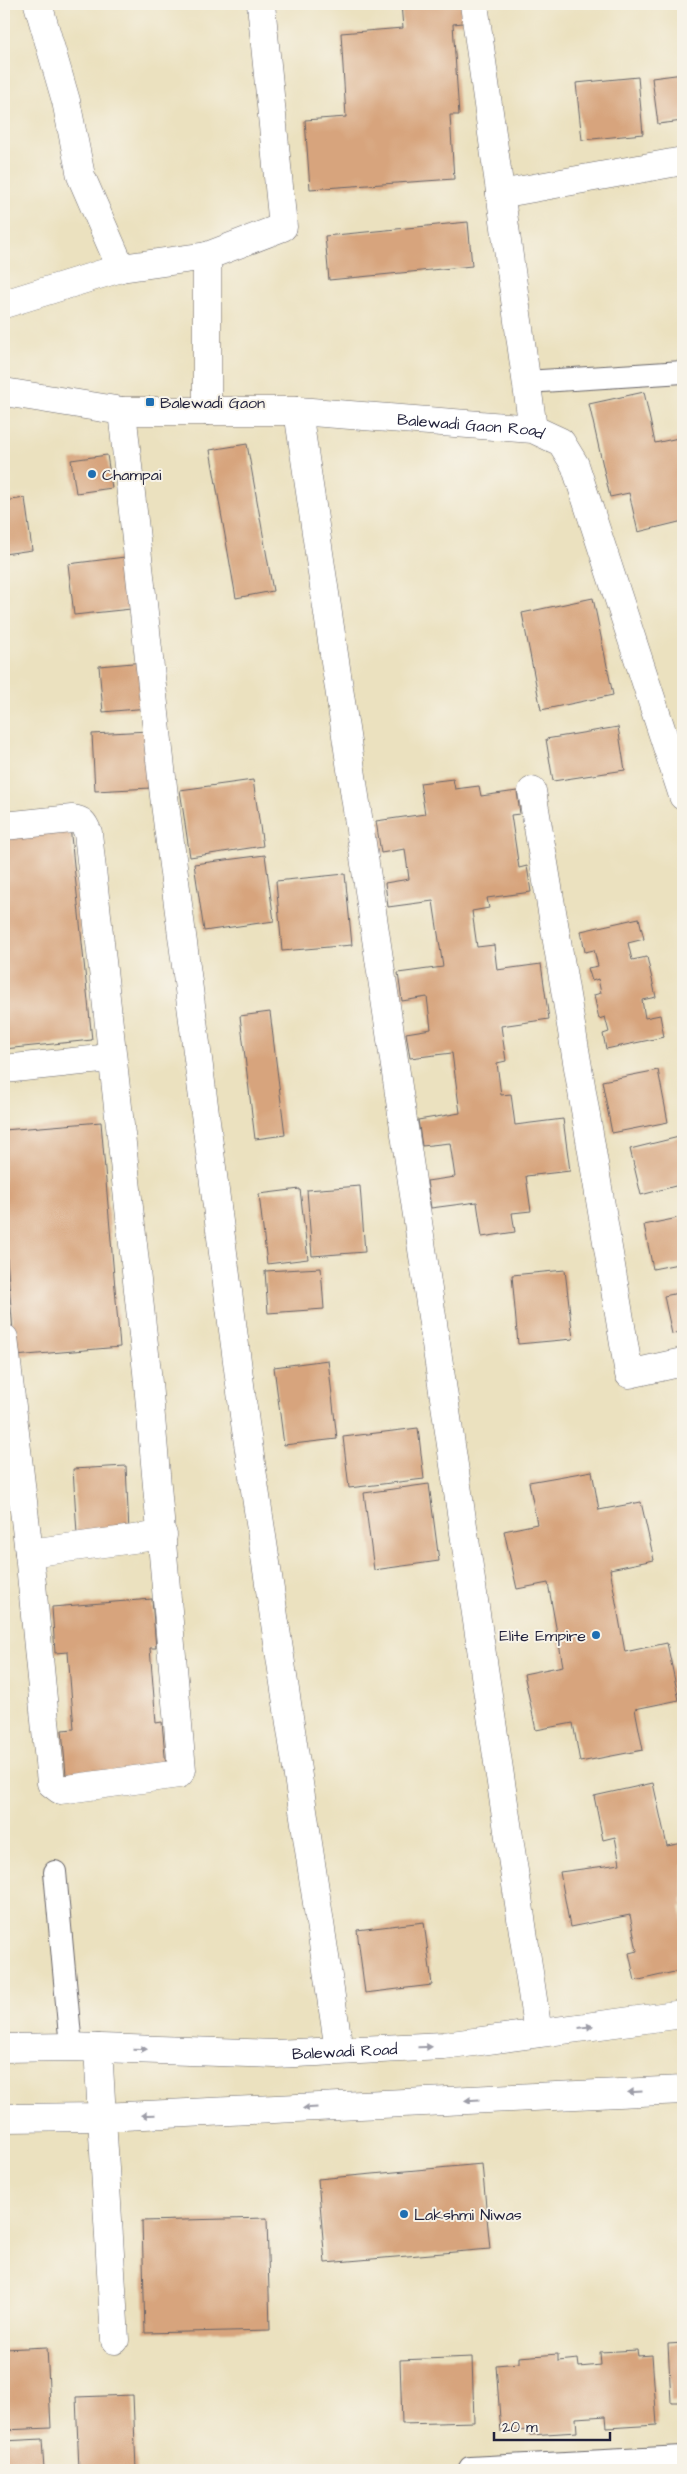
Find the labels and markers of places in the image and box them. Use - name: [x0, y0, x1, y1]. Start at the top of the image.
- place label: Balewadi Gaon: [160, 392, 265, 414]
- marker: Balewadi Gaon: [144, 396, 156, 408]
- place label: Champai: [102, 464, 162, 486]
- marker: Champai: [86, 468, 98, 480]
- place label: Elite Empire: [499, 1625, 586, 1647]
- marker: Elite Empire: [590, 1629, 602, 1641]
- place label: Lakshmi Niwas: [414, 2204, 522, 2226]
- marker: Lakshmi Niwas: [398, 2208, 410, 2220]

